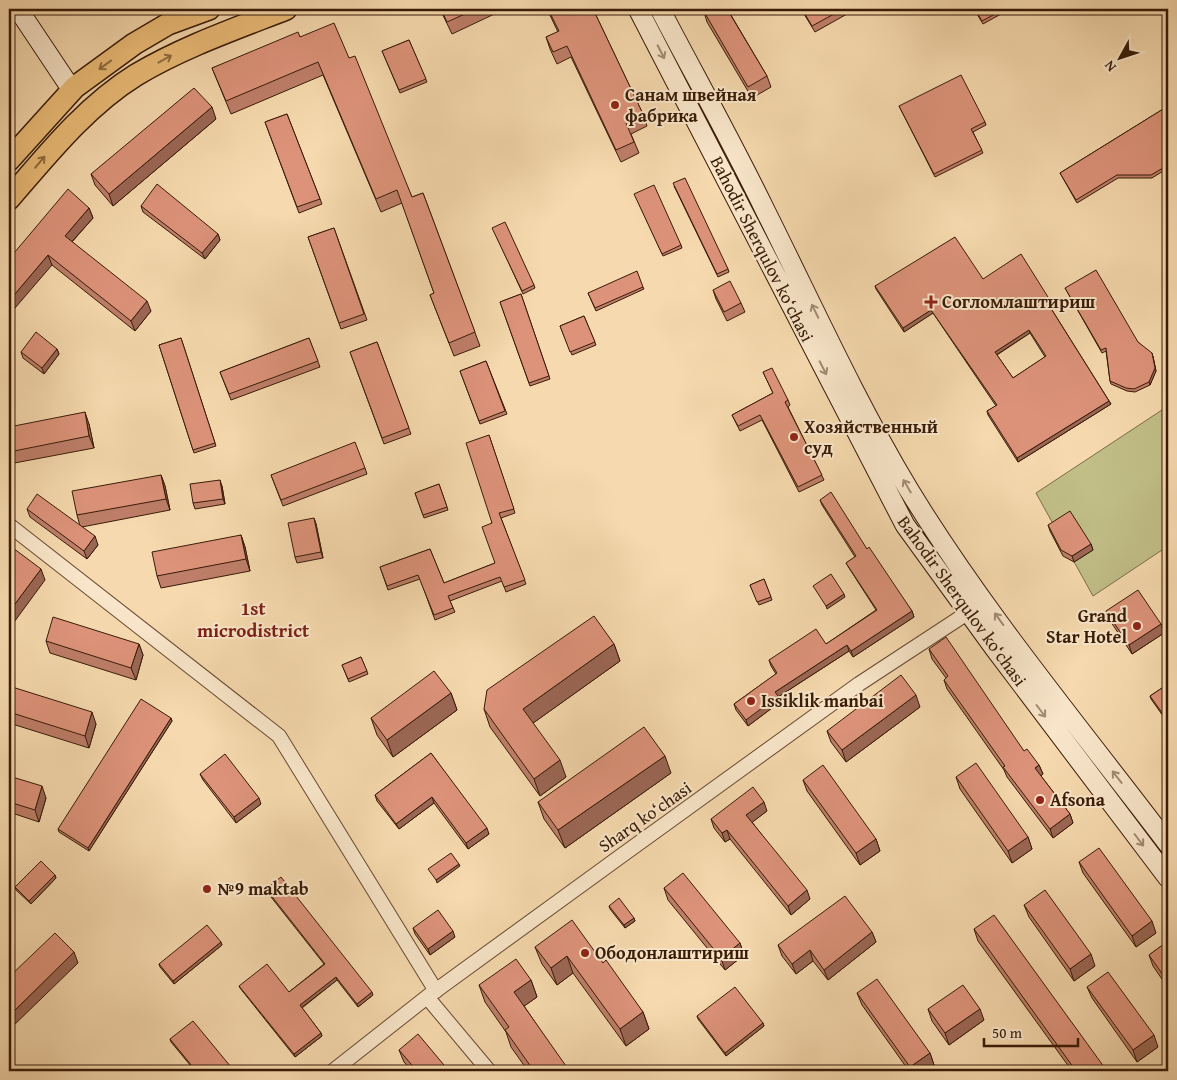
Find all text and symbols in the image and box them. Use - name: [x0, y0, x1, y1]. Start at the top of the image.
- north arrow: [1094, 32, 1144, 82]
- one-way arrow: [657, 44, 666, 59]
- one-way arrow: [157, 54, 171, 64]
- text: N: [1099, 56, 1121, 76]
- one-way arrow: [98, 60, 112, 70]
- place label: Санам швейная фабрика: [625, 81, 757, 129]
- marker: Санам швейная фабрика: [609, 99, 621, 111]
- street label: Bahodir Sherqulov ko‘chasi: [704, 151, 821, 346]
- one-way arrow: [35, 156, 46, 169]
- place label: Согломлаштириш: [942, 288, 1095, 315]
- marker: Согломлаштириш: [924, 295, 938, 309]
- one-way arrow: [810, 304, 819, 319]
- one-way arrow: [819, 360, 828, 375]
- place label: Хозяйственный суд: [804, 413, 938, 461]
- marker: Хозяйственный суд: [788, 431, 800, 443]
- one-way arrow: [901, 479, 911, 493]
- street label: Bahodir Sherqulov ko‘chasi: [891, 510, 1034, 692]
- district label: 1st microdistrict: [197, 594, 310, 644]
- place label: Grand Star Hotel: [1046, 602, 1128, 650]
- one-way arrow: [994, 613, 1004, 627]
- marker: Grand Star Hotel: [1131, 620, 1143, 632]
- place label: Issiklik manbai: [761, 687, 884, 714]
- marker: Issiklik manbai: [745, 695, 757, 707]
- one-way arrow: [1036, 704, 1047, 717]
- one-way arrow: [1112, 771, 1123, 784]
- street label: Sharq ko‘chasi: [592, 774, 697, 859]
- place label: Afsona: [1050, 786, 1106, 813]
- marker: Afsona: [1034, 794, 1046, 806]
- one-way arrow: [1134, 833, 1145, 846]
- place label: №9 maktab: [217, 875, 309, 902]
- marker: №9 maktab: [201, 883, 213, 895]
- place label: Ободонлаштириш: [595, 939, 749, 966]
- marker: Ободонлаштириш: [579, 947, 591, 959]
- scale bar: [984, 1015, 1078, 1047]
- text: 50 m: [992, 1022, 1023, 1043]

